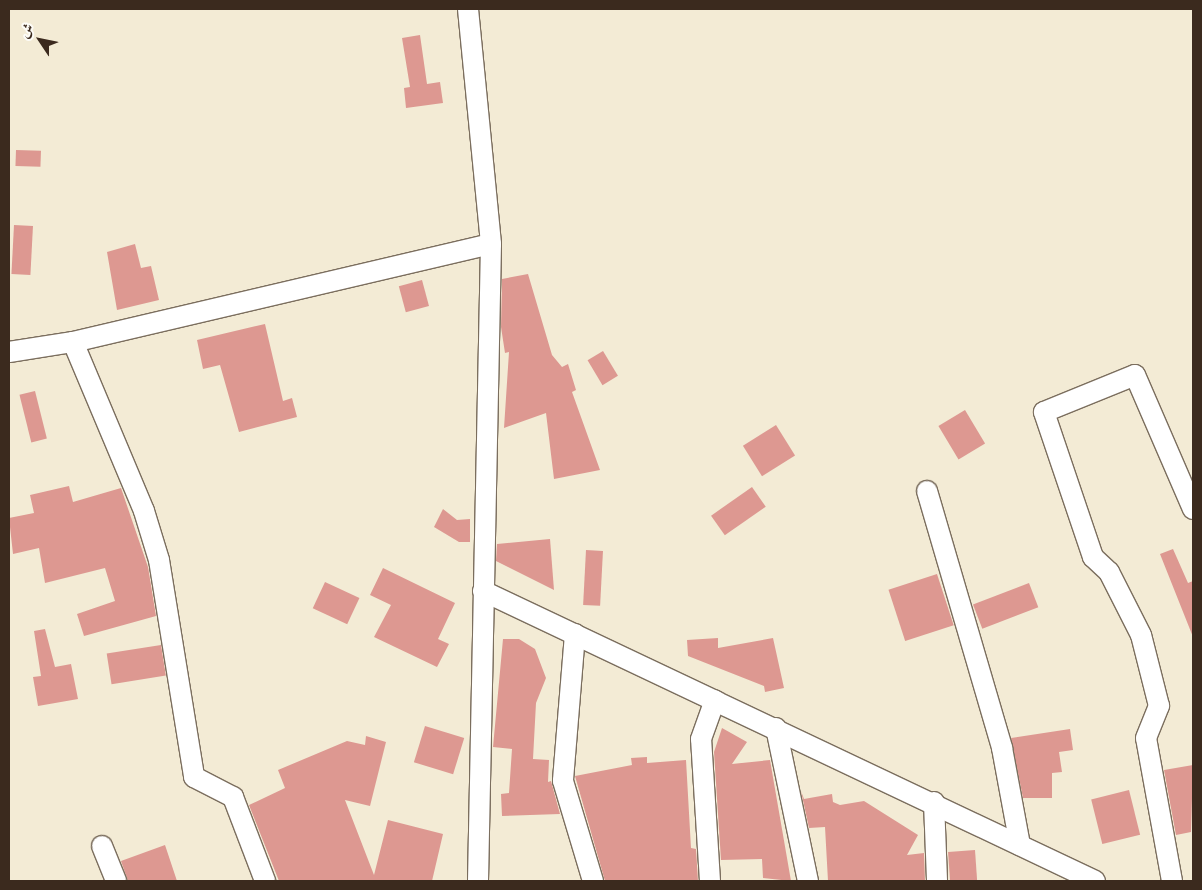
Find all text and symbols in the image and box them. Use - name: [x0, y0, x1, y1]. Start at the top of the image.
- north arrow: [15, 15, 65, 65]
- text: ش: [15, 20, 39, 42]

